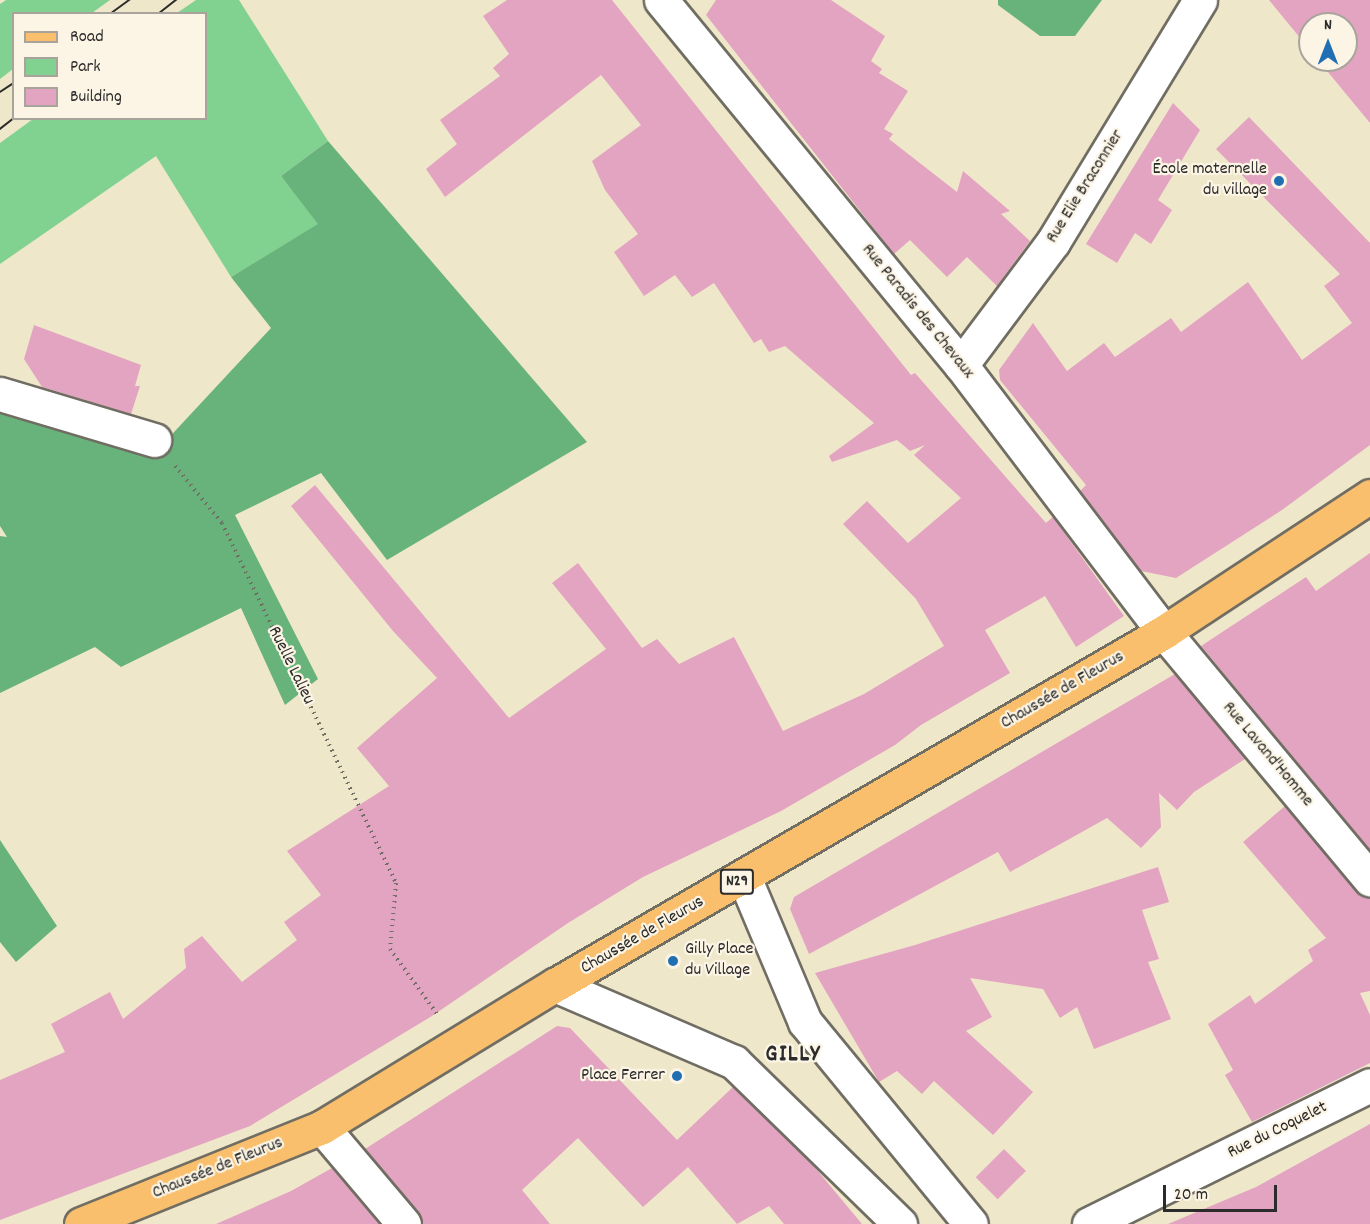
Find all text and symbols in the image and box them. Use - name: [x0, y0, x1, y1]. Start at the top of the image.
- legend: [12, 12, 207, 120]
- north arrow: [1298, 12, 1358, 72]
- text: N: [1324, 14, 1332, 37]
- text: Road: [70, 25, 104, 50]
- text: Park: [70, 55, 101, 80]
- text: Building: [70, 85, 122, 110]
- street label: Rue Elie Braconnier: [1042, 126, 1130, 248]
- place label: École maternelle du village: [1152, 160, 1267, 202]
- marker: École maternelle du village: [1272, 174, 1286, 188]
- street label: Rue Paradis des Chevaux: [856, 240, 978, 384]
- street label: Ruelle Lalieu: [262, 623, 318, 709]
- street label: Chaussée de Fleurus: [998, 647, 1128, 735]
- street label: Rue Lavand'Homme: [1217, 698, 1317, 812]
- road number: N29: [719, 869, 755, 895]
- street label: Chaussée de Fleurus: [578, 892, 708, 980]
- place label: Gilly Place du Village: [685, 940, 753, 982]
- marker: Gilly Place du Village: [666, 954, 680, 968]
- district label: GILLY: [765, 1042, 821, 1070]
- place label: Place Ferrer: [581, 1065, 665, 1087]
- marker: Place Ferrer: [670, 1069, 684, 1083]
- street label: Rue du Coquelet: [1225, 1098, 1331, 1164]
- street label: Chaussée de Fleurus: [150, 1133, 286, 1205]
- scale bar: [1166, 1173, 1280, 1211]
- text: 20 m: [1174, 1183, 1208, 1208]

